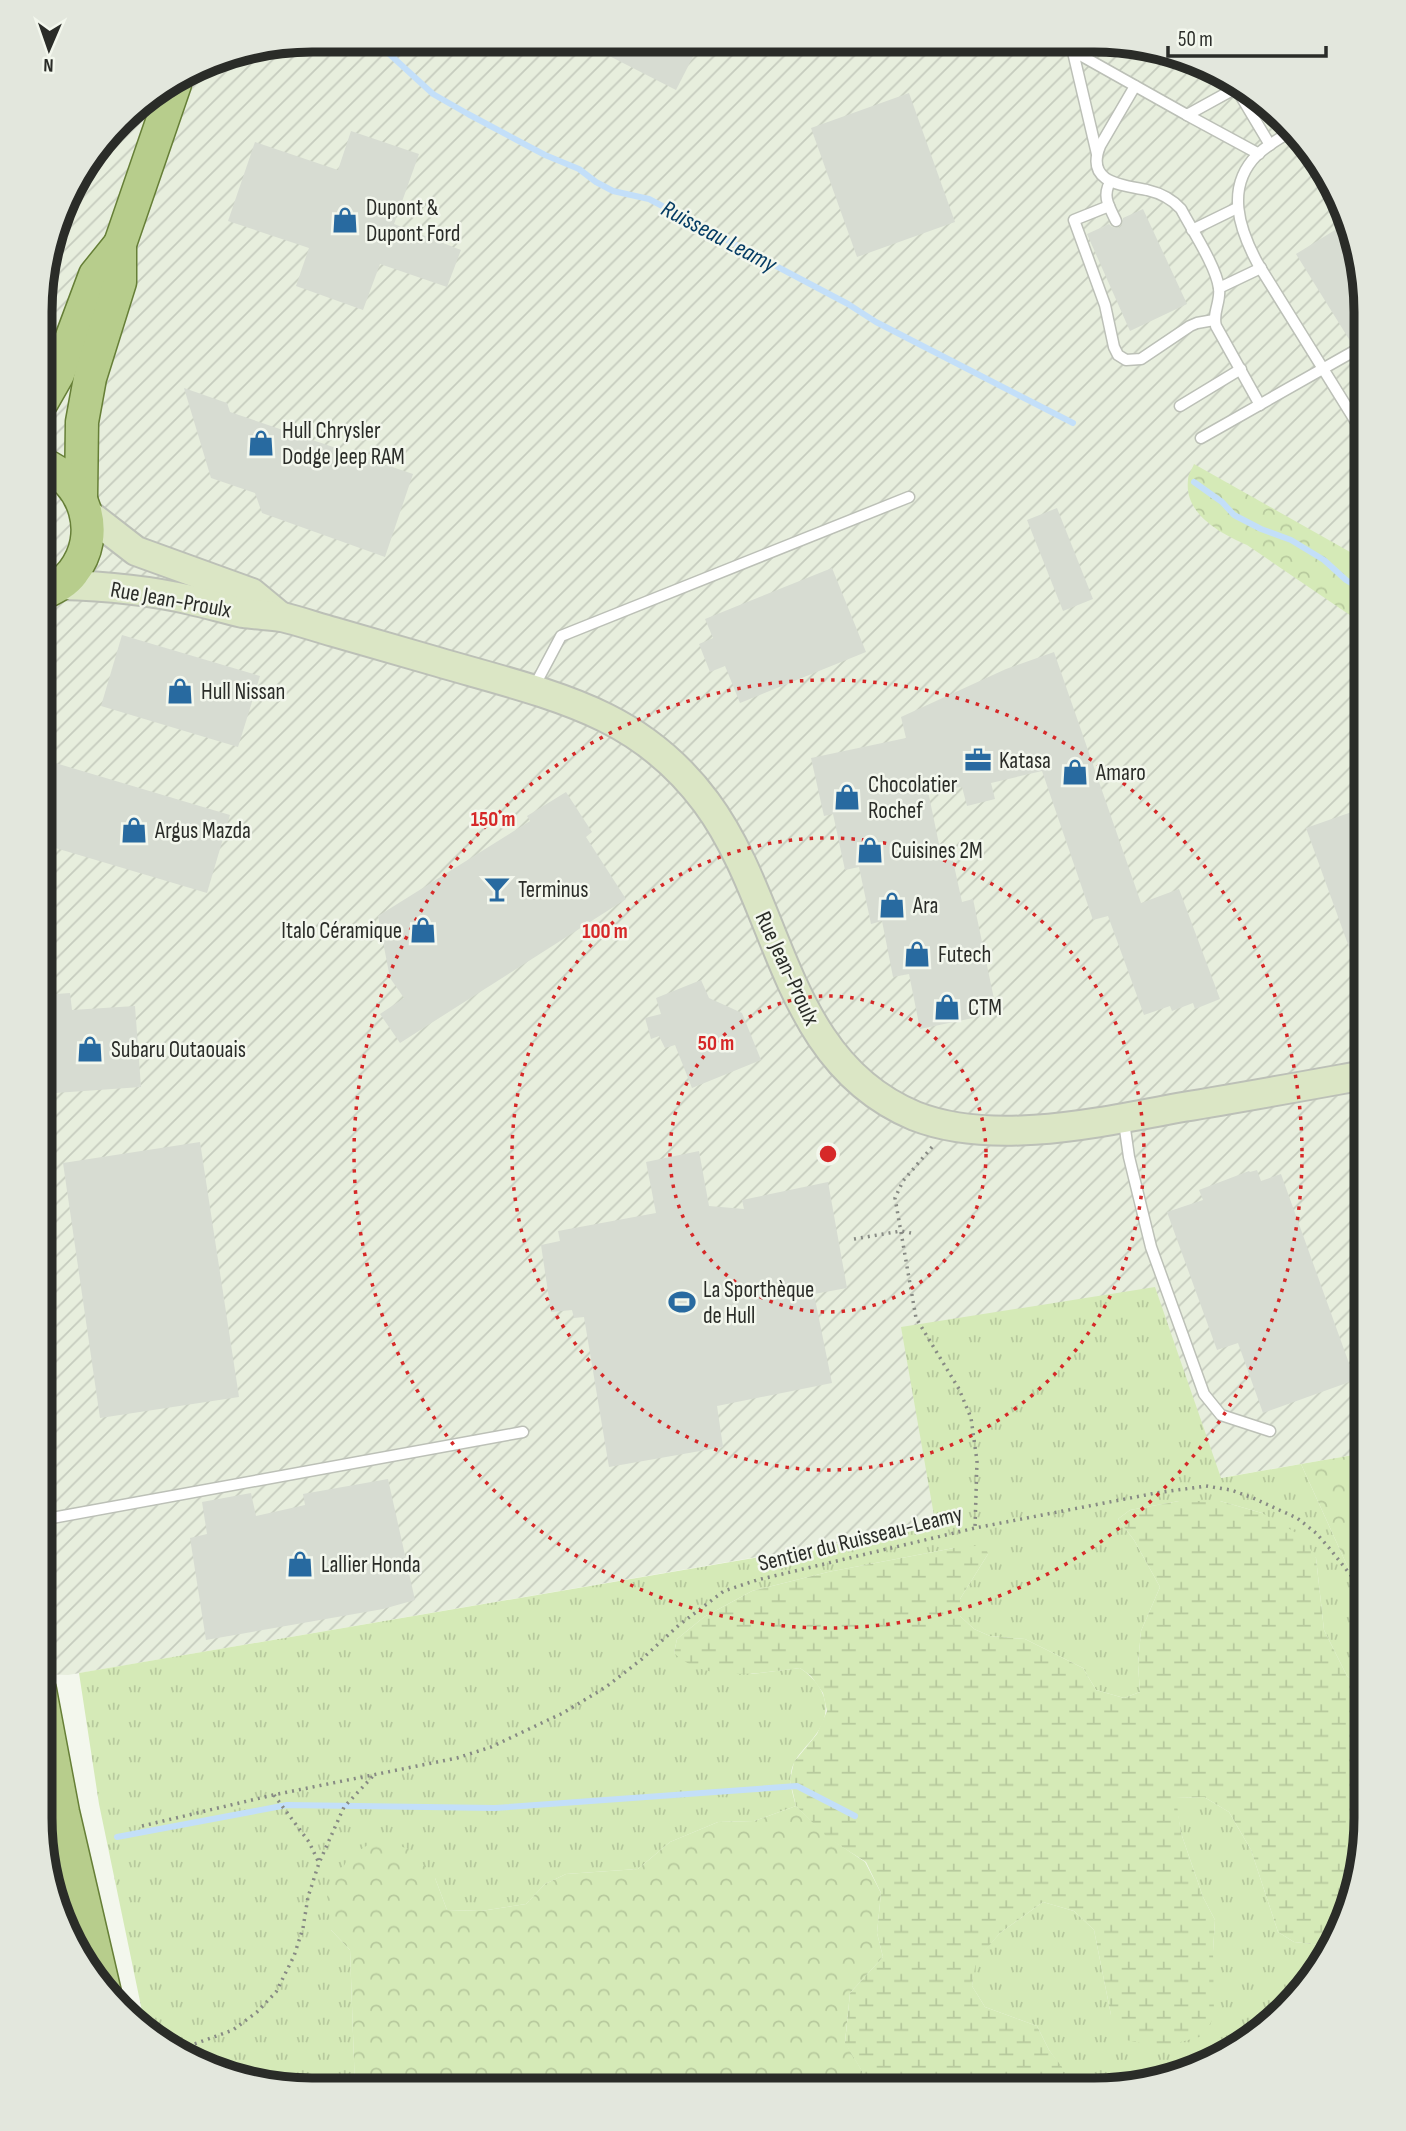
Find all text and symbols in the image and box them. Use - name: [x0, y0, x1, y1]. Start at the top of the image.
- north arrow: [14, 14, 84, 84]
- scale bar: [1168, 14, 1326, 58]
- text: 50 m: [1178, 27, 1213, 52]
- text: N: [43, 53, 54, 76]
- place label: Dupont & Dupont Ford: [366, 194, 460, 248]
- water label: Ruisseau Leamy: [656, 194, 782, 279]
- shop icon: Dupont & Dupont Ford: [330, 205, 360, 235]
- place label: Hull Chrysler Dodge Jeep RAM: [282, 417, 405, 471]
- shop icon: Hull Chrysler Dodge Jeep RAM: [246, 428, 276, 458]
- street label: Rue Jean-Proulx: [108, 576, 234, 624]
- shop icon: Hull Nissan: [165, 676, 195, 706]
- place label: Hull Nissan: [201, 678, 285, 706]
- office icon: Katasa: [963, 745, 993, 775]
- place label: Katasa: [999, 747, 1051, 775]
- shop icon: Amaro: [1060, 757, 1090, 787]
- place label: Amaro: [1095, 759, 1146, 787]
- place label: Chocolatier Rochef: [868, 771, 958, 825]
- shop icon: Chocolatier Rochef: [832, 782, 862, 812]
- text: 150 m: [471, 807, 515, 832]
- shop icon: Argus Mazda: [119, 815, 149, 845]
- place label: Argus Mazda: [154, 817, 251, 845]
- shop icon: Cuisines 2M: [855, 835, 885, 865]
- place label: Cuisines 2M: [891, 837, 983, 865]
- bar icon: Terminus: [482, 874, 512, 904]
- place label: Terminus: [518, 876, 588, 904]
- shop icon: Ara: [877, 890, 907, 920]
- place label: Ara: [912, 892, 938, 920]
- street label: Rue Jean-Proulx: [749, 907, 826, 1030]
- shop icon: Italo Céramique: [408, 915, 438, 945]
- place label: Italo Céramique: [281, 917, 402, 945]
- text: 100 m: [582, 919, 628, 944]
- shop icon: Futech: [902, 939, 932, 969]
- place label: Futech: [938, 941, 991, 969]
- shop icon: CTM: [932, 992, 962, 1022]
- place label: CTM: [968, 994, 1002, 1022]
- text: 50 m: [698, 1031, 734, 1056]
- shop icon: Subaru Outaouais: [75, 1034, 105, 1064]
- place label: Subaru Outaouais: [111, 1036, 246, 1064]
- centre of rings: [816, 1142, 840, 1166]
- place label: La Sporthèque de Hull: [703, 1276, 814, 1330]
- sports icon: La Sporthèque de Hull: [667, 1287, 697, 1317]
- street label: Sentier du Ruisseau-Leamy: [755, 1500, 965, 1578]
- shop icon: Lallier Honda: [285, 1549, 315, 1579]
- place label: Lallier Honda: [321, 1551, 421, 1579]

